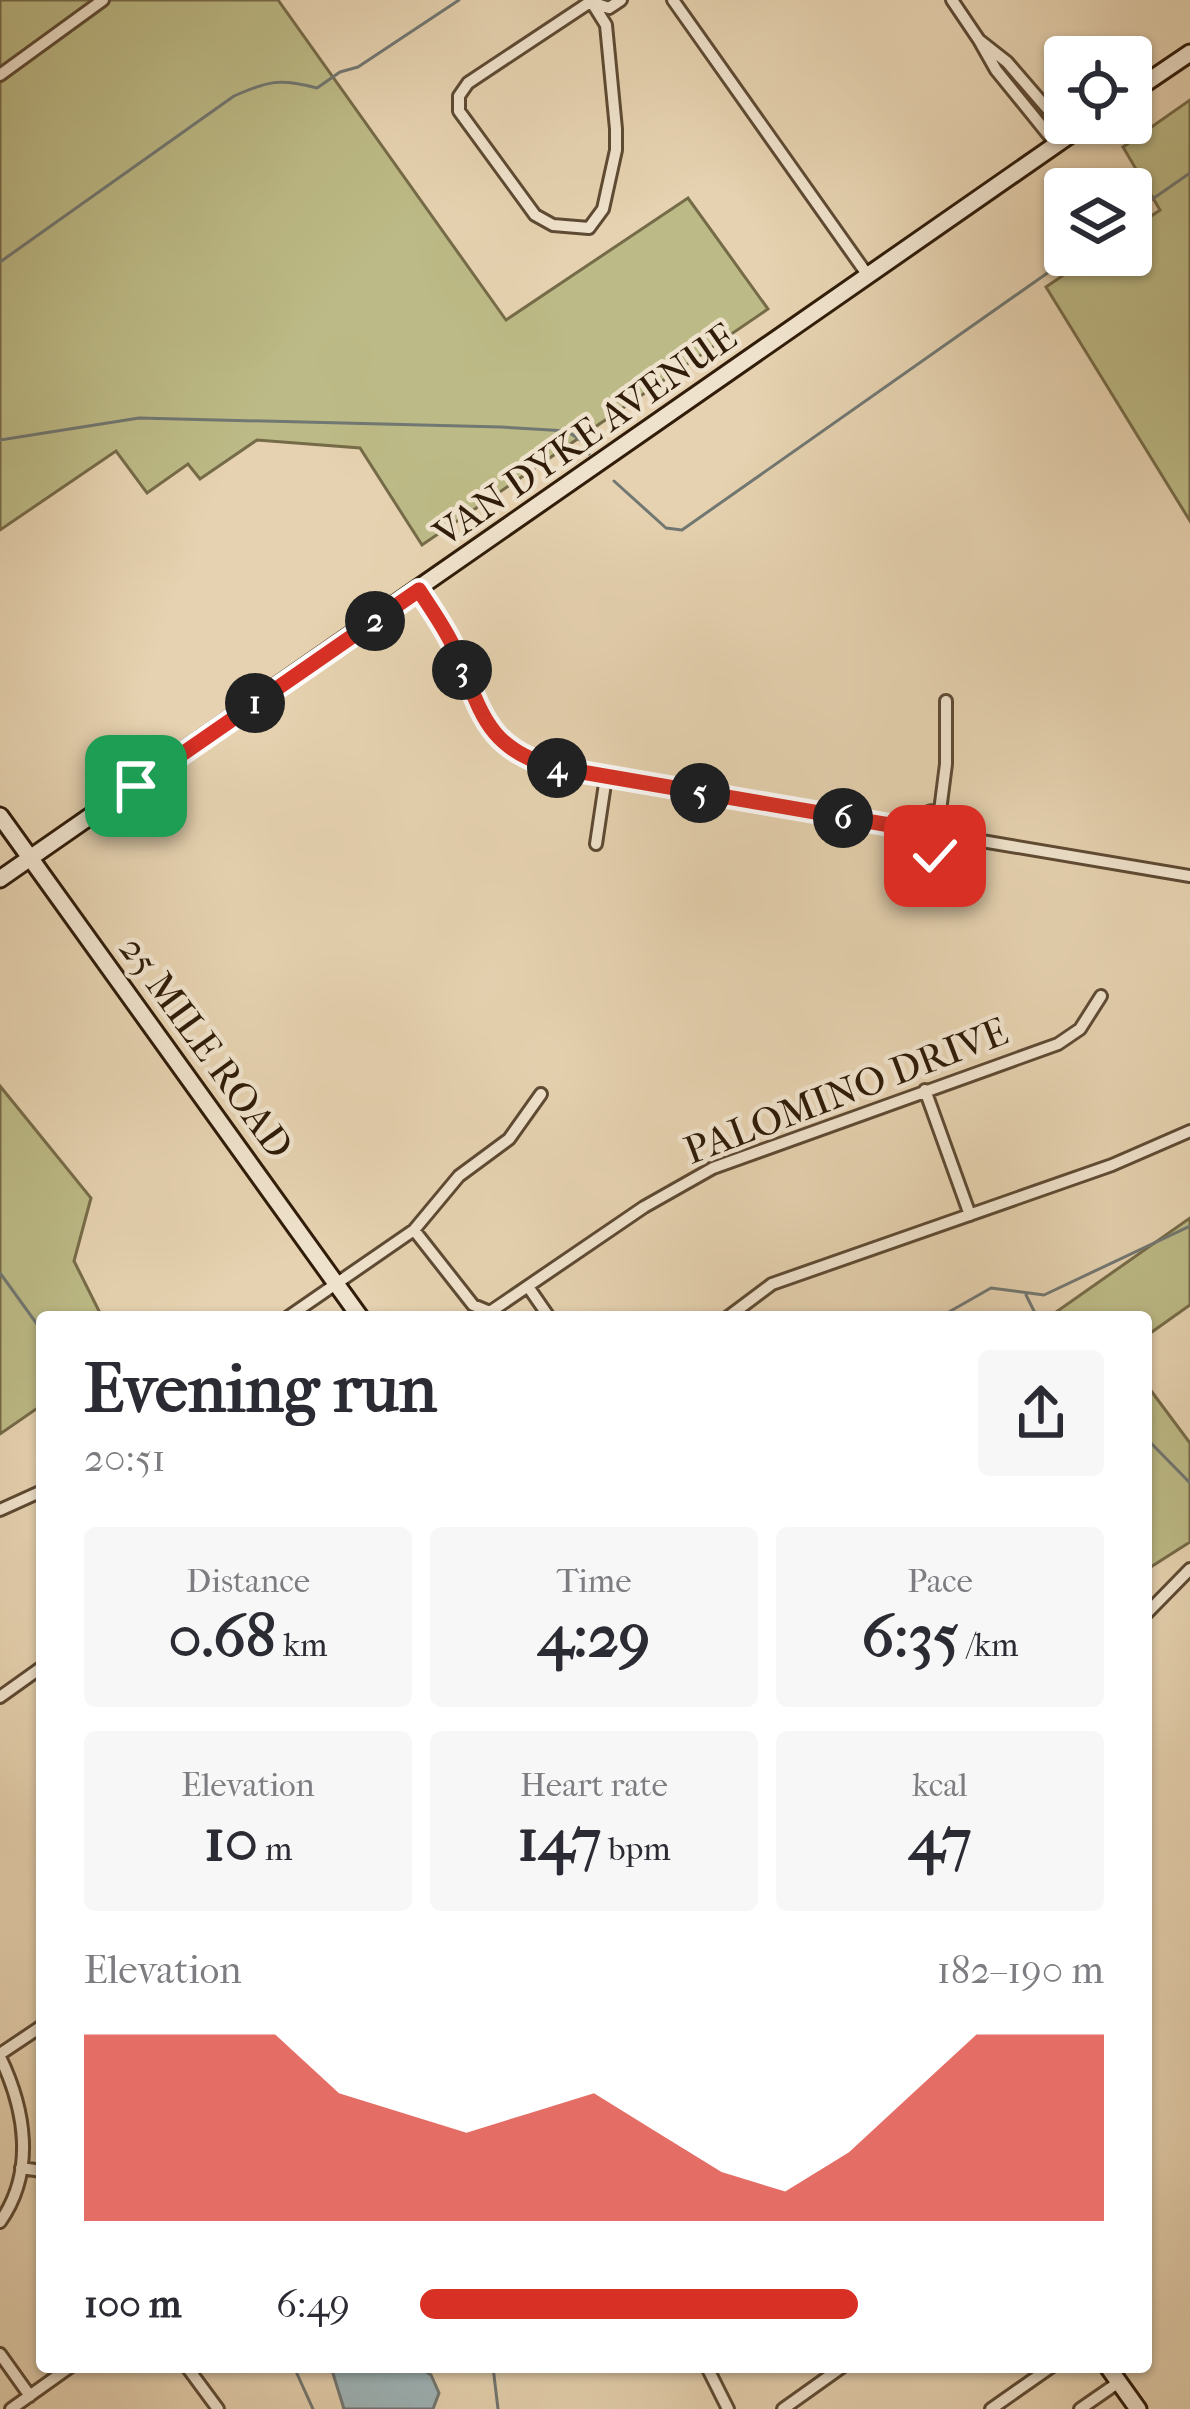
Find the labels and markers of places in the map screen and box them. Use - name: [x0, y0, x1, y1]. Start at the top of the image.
- pin: 2: [345, 591, 405, 651]
- pin: 3: [432, 640, 492, 700]
- pin: 1: [225, 673, 285, 733]
- pin: [85, 735, 187, 837]
- pin: 4: [527, 738, 587, 798]
- pin: 5: [670, 763, 730, 823]
- pin: 6: [813, 788, 873, 848]
- pin: [884, 805, 986, 907]

